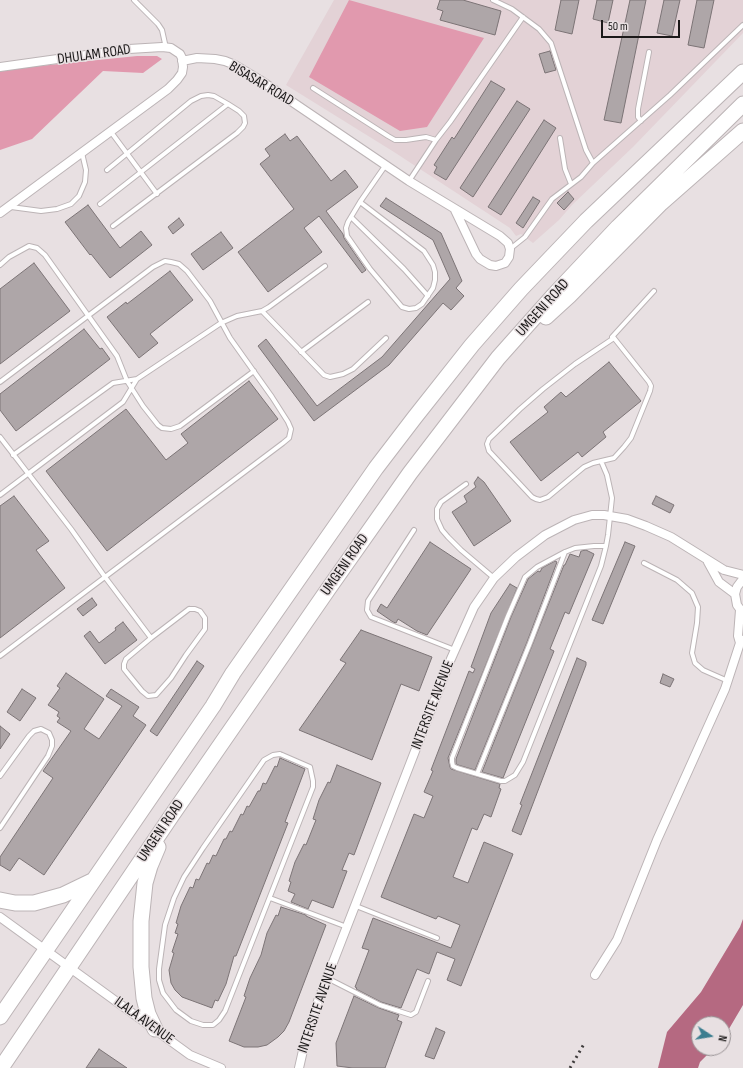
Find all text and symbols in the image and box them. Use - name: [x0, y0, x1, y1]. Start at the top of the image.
- scale bar: [603, 12, 682, 38]
- text: 50 m: [608, 19, 628, 34]
- street label: DHULAM ROAD: [56, 41, 132, 69]
- street label: BISASAR ROAD: [225, 58, 297, 110]
- street label: UMGENI ROAD: [513, 276, 573, 340]
- street label: UMGENI ROAD: [317, 531, 373, 599]
- street label: INTERSITE AVENUE: [408, 658, 458, 752]
- street label: UMGENI ROAD: [134, 797, 188, 865]
- street label: INTERSITE AVENUE: [294, 961, 342, 1055]
- street label: ILALA AVENUE: [110, 993, 178, 1049]
- north arrow: [691, 1016, 731, 1056]
- text: N: [715, 1034, 729, 1043]

